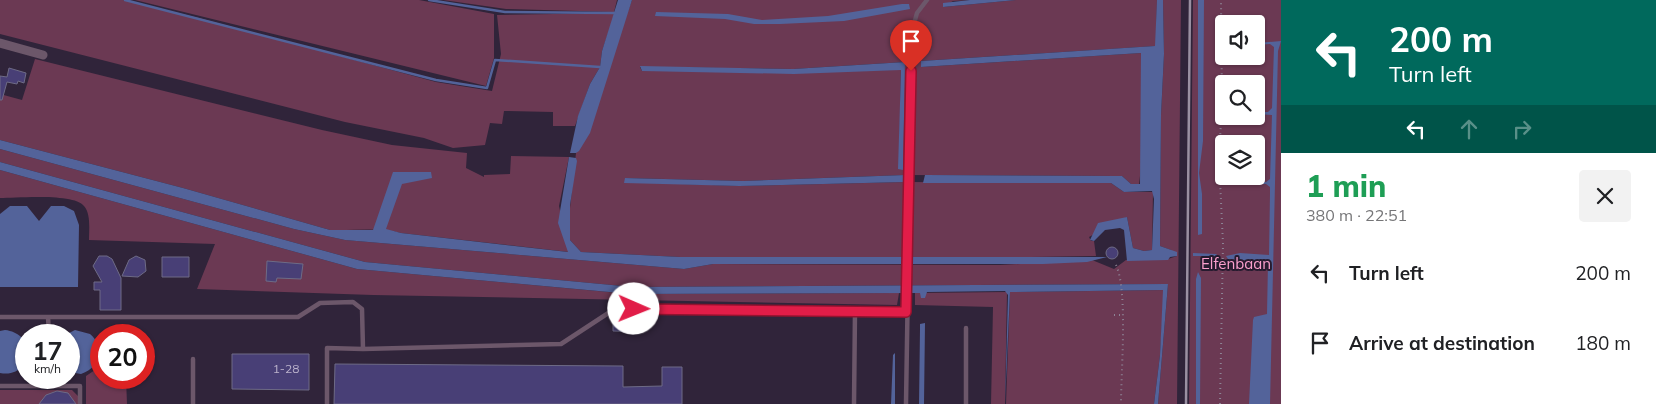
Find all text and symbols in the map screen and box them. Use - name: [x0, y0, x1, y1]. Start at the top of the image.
- map controls: [1215, 15, 1265, 185]
- button: sound: [1215, 15, 1265, 65]
- text: 200 m: [1389, 17, 1493, 61]
- pin: [890, 20, 932, 71]
- icon: left: [1306, 20, 1371, 85]
- icon: arrive: [897, 27, 925, 55]
- text: Turn left: [1389, 60, 1472, 88]
- button: search: [1215, 75, 1265, 125]
- icon: left: [1402, 115, 1430, 143]
- icon: ahead: [1455, 115, 1483, 143]
- icon: right: [1508, 115, 1536, 143]
- button: layers: [1215, 135, 1265, 185]
- text: 1 min: [1306, 167, 1386, 205]
- button: close: [1579, 170, 1631, 222]
- text: 380 m · 22:51: [1306, 205, 1407, 225]
- park label: Elfenbaan: [1201, 254, 1271, 273]
- icon: left: [1306, 259, 1334, 287]
- text: Turn left: [1349, 261, 1424, 285]
- text: 200 m: [1575, 261, 1631, 285]
- position arrow: [607, 282, 659, 334]
- speed limit sign: 20: [90, 324, 155, 389]
- icon: arrive: [1306, 329, 1334, 357]
- text: Arrive at destination: [1349, 331, 1535, 355]
- text: 180 m: [1575, 331, 1631, 355]
- text: 17: [32, 335, 63, 366]
- text: km/h: [34, 361, 61, 376]
- house number: 1-28: [273, 361, 299, 376]

